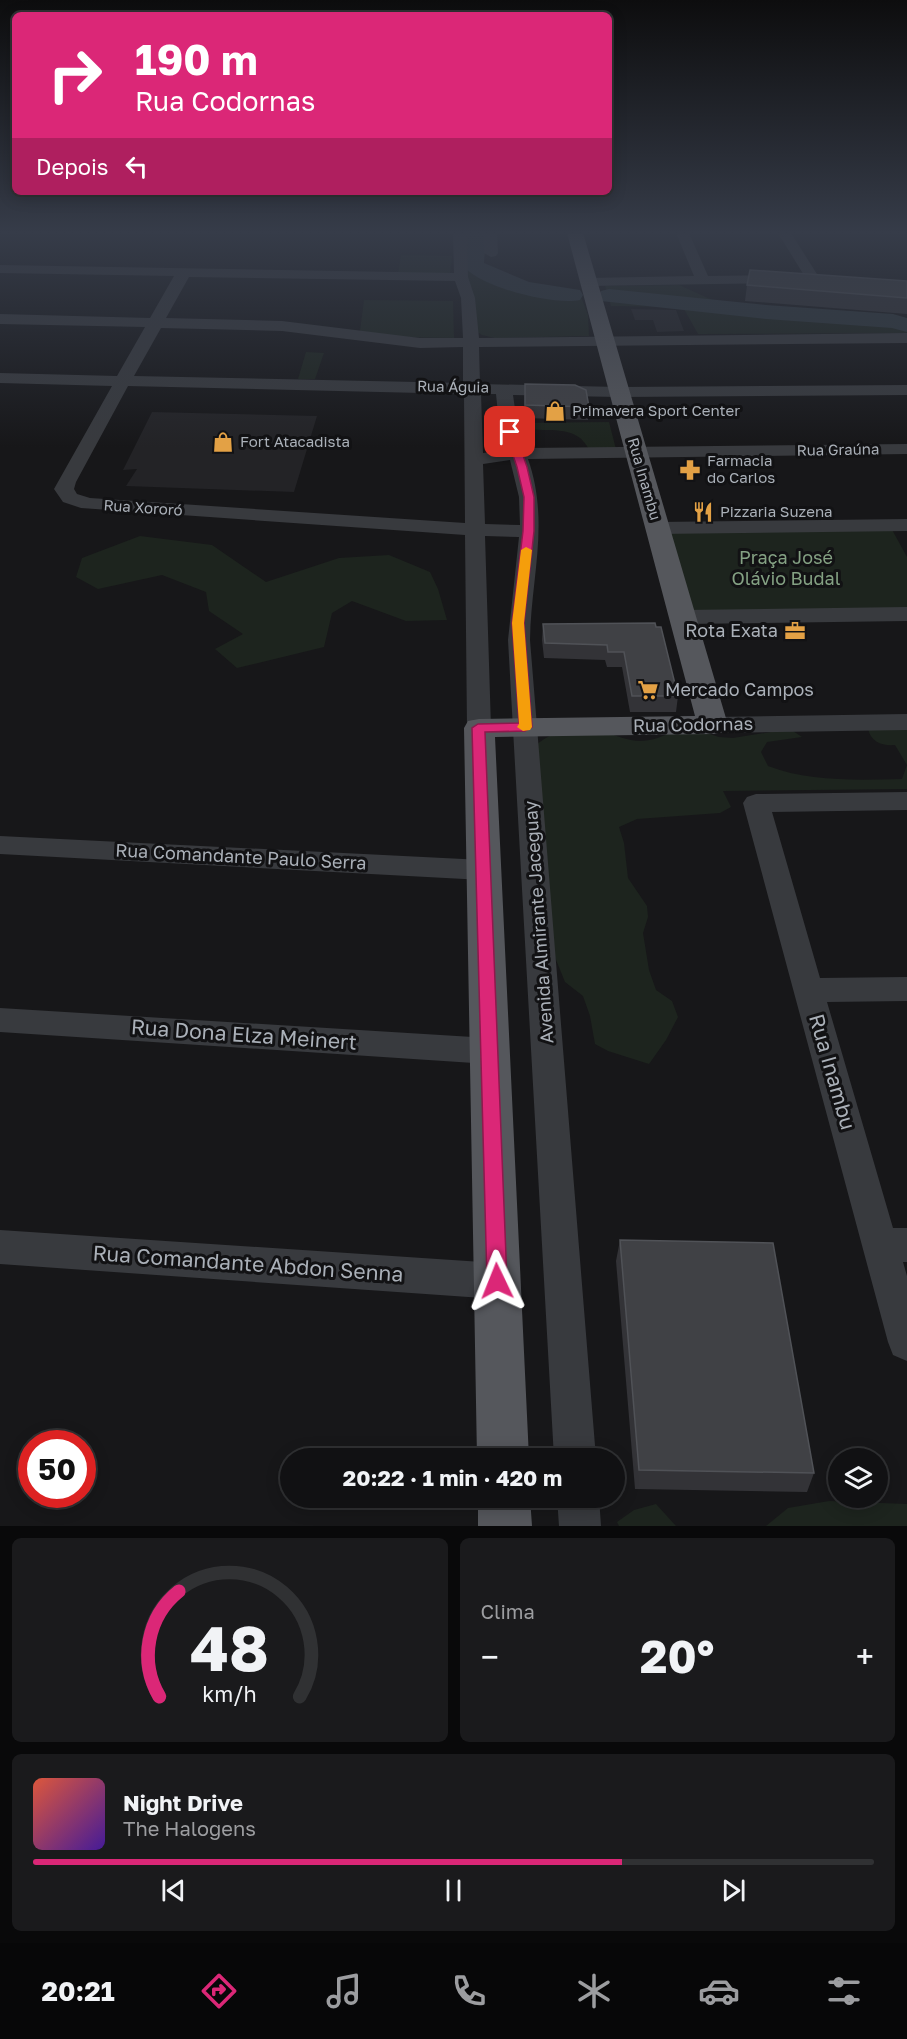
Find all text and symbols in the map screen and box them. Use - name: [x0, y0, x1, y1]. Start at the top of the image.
- text: 190 m: [135, 34, 258, 84]
- icon: right: [36, 36, 114, 114]
- text: Rua Codornas: [135, 85, 315, 117]
- icon: left: [120, 150, 153, 183]
- text: Depois: [36, 153, 108, 180]
- street label: Rua Águia: [417, 376, 489, 396]
- shop icon: Primavera Sport Center: [543, 399, 567, 423]
- place label: Primavera Sport Center: [572, 401, 740, 419]
- pin: [484, 406, 535, 457]
- icon: arrive: [493, 415, 526, 448]
- shop icon: Fort Atacadista: [211, 430, 235, 454]
- place label: Fort Atacadista: [240, 432, 350, 450]
- street label: Rua Inambu: [625, 435, 665, 522]
- street label: Rua Graúna: [796, 439, 880, 459]
- place label: Farmacia do Carlos: [707, 451, 775, 486]
- pharmacy icon: Farmacia do Carlos: [678, 458, 702, 482]
- street label: Rua Xororó: [103, 495, 183, 519]
- restaurant icon: Pizzaria Suzena: [691, 500, 715, 524]
- place label: Pizzaria Suzena: [720, 502, 833, 520]
- park label: Praça José Olávio Budal: [731, 546, 841, 589]
- place label: Rota Exata: [685, 619, 778, 641]
- office icon: Rota Exata: [783, 619, 807, 643]
- supermarket icon: Mercado Campos: [636, 678, 660, 702]
- place label: Mercado Campos: [665, 678, 814, 700]
- street label: Rua Codornas: [633, 712, 753, 736]
- street label: Avenida Almirante Jaceguay: [519, 800, 557, 1044]
- street label: Rua Comandante Paulo Serra: [115, 838, 367, 874]
- street label: Rua Inambu: [804, 1011, 862, 1133]
- street label: Rua Dona Elza Meinert: [130, 1013, 358, 1055]
- street label: Rua Comandante Abdon Senna: [92, 1239, 404, 1287]
- position arrow: [465, 1249, 529, 1313]
- speed limit sign: 50: [18, 1430, 96, 1508]
- map controls: [828, 1448, 888, 1508]
- button: layers: [828, 1448, 888, 1508]
- text: 20:22 · 1 min · 420 m: [343, 1464, 562, 1491]
- text: Clima: [481, 1599, 535, 1623]
- text: 48: [190, 1610, 269, 1685]
- text: 20°: [640, 1629, 714, 1683]
- text: −: [481, 1637, 499, 1676]
- text: +: [856, 1637, 874, 1676]
- text: km/h: [202, 1681, 257, 1707]
- text: Night Drive: [123, 1789, 243, 1816]
- text: The Halogens: [123, 1816, 256, 1840]
- icon: previous: [157, 1874, 190, 1907]
- icon: pause: [437, 1874, 470, 1907]
- icon: next: [717, 1874, 750, 1907]
- icon: directions: [198, 1970, 240, 2012]
- icon: music: [323, 1970, 365, 2012]
- icon: phone: [448, 1970, 490, 2012]
- icon: climate: [573, 1970, 615, 2012]
- icon: car: [698, 1970, 740, 2012]
- icon: filters: [823, 1970, 865, 2012]
- text: 20:21: [42, 1975, 115, 2007]

